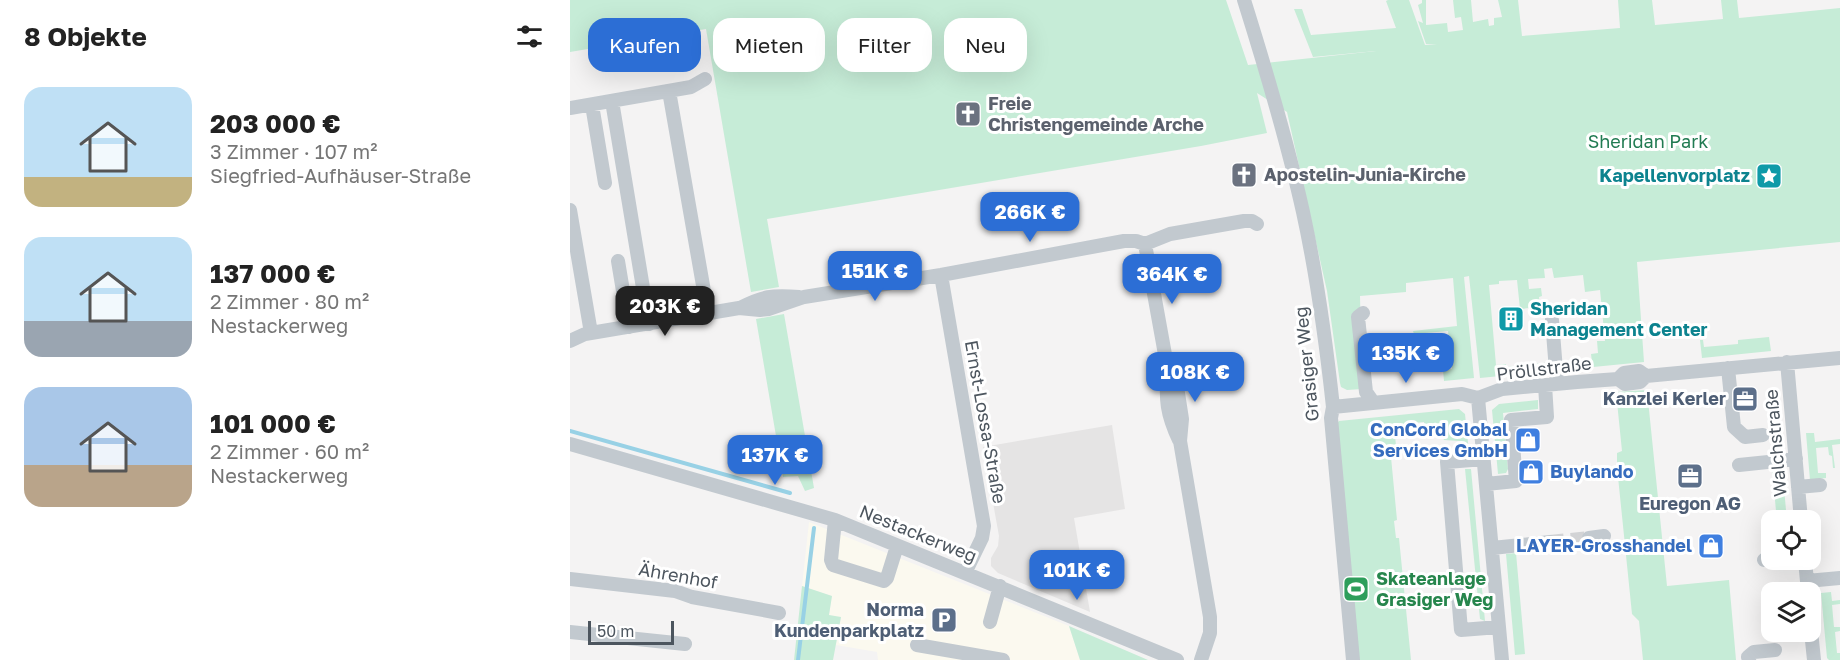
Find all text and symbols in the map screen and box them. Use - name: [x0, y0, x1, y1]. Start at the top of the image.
- chip: Kaufen: [588, 18, 701, 72]
- chip: Mieten: [713, 18, 825, 72]
- chip: Filter: [837, 18, 932, 72]
- chip: Neu: [944, 18, 1027, 72]
- icon: filters: [513, 20, 546, 53]
- text: 8 Objekte: [24, 21, 147, 52]
- place label: Freie Christengemeinde Arche: [988, 92, 1204, 135]
- church icon: Freie Christengemeinde Arche: [953, 99, 983, 129]
- text: 203 000 €: [210, 108, 341, 139]
- icon: home: [72, 111, 144, 183]
- park label: Sheridan Park: [1588, 130, 1708, 152]
- text: 3 Zimmer · 107 m²: [210, 139, 377, 163]
- church icon: Apostelin-Junia-Kirche: [1229, 160, 1259, 190]
- place icon: Kapellenvorplatz: [1754, 161, 1784, 191]
- text: Siegfried-Aufhäuser-Straße: [210, 163, 471, 187]
- place label: Apostelin-Junia-Kirche: [1264, 163, 1466, 185]
- place label: Kapellenvorplatz: [1599, 164, 1750, 186]
- pin: 266K €: [981, 192, 1079, 243]
- text: 266K €: [994, 199, 1066, 223]
- pin: 151K €: [826, 251, 924, 302]
- pin: 364K €: [1123, 254, 1221, 305]
- text: 137 000 €: [210, 258, 335, 289]
- text: 151K €: [842, 258, 908, 282]
- icon: home: [72, 261, 144, 333]
- text: 364K €: [1137, 261, 1208, 285]
- pin: 203K €: [616, 286, 714, 337]
- text: 2 Zimmer · 80 m²: [210, 289, 369, 313]
- text: 203K €: [630, 293, 701, 317]
- place label: Sheridan Management Center: [1530, 297, 1708, 340]
- building icon: Sheridan Management Center: [1496, 304, 1526, 334]
- street label: Grasiger Weg: [1289, 306, 1323, 423]
- text: Nestackerweg: [210, 313, 348, 337]
- pin: 135K €: [1357, 333, 1455, 384]
- street label: Ernst-Lossa-Straße: [961, 338, 1011, 505]
- text: 135K €: [1372, 340, 1440, 364]
- street label: Pröllstraße: [1495, 351, 1593, 385]
- pin: 108K €: [1146, 352, 1244, 403]
- text: 108K €: [1160, 359, 1230, 383]
- office icon: Kanzlei Kerler: [1730, 384, 1760, 414]
- place label: Kanzlei Kerler: [1603, 387, 1726, 409]
- street label: Walchstraße: [1759, 388, 1791, 498]
- text: 101 000 €: [210, 408, 336, 439]
- icon: home: [72, 411, 144, 483]
- place label: ConCord Global Services GmbH: [1370, 418, 1508, 461]
- shop icon: ConCord Global Services GmbH: [1513, 425, 1543, 455]
- pin: 137K €: [726, 435, 824, 486]
- text: 2 Zimmer · 60 m²: [210, 439, 369, 463]
- text: 137K €: [742, 442, 809, 466]
- shop icon: Buylando: [1516, 457, 1546, 487]
- place label: Buylando: [1550, 460, 1634, 482]
- office icon: Euregon AG: [1675, 461, 1705, 491]
- text: Nestackerweg: [210, 463, 348, 487]
- place label: Euregon AG: [1639, 492, 1741, 514]
- street label: Nestackerweg: [857, 500, 980, 567]
- map controls: [1761, 510, 1821, 642]
- button: locate: [1761, 510, 1821, 570]
- shop icon: LAYER-Grosshandel: [1696, 531, 1726, 561]
- place label: LAYER-Grosshandel: [1516, 534, 1692, 556]
- pin: 101K €: [1028, 550, 1126, 601]
- street label: Ährenhof: [637, 557, 720, 593]
- text: 101K €: [1043, 557, 1111, 581]
- place label: Skateanlage Grasiger Weg: [1376, 567, 1493, 610]
- sports icon: Skateanlage Grasiger Weg: [1341, 574, 1371, 604]
- button: layers: [1761, 582, 1821, 642]
- place label: Norma Kundenparkplatz: [774, 598, 924, 641]
- parking icon: Norma Kundenparkplatz: [929, 605, 959, 635]
- scale bar: [588, 618, 674, 646]
- text: 50 m: [597, 621, 634, 641]

